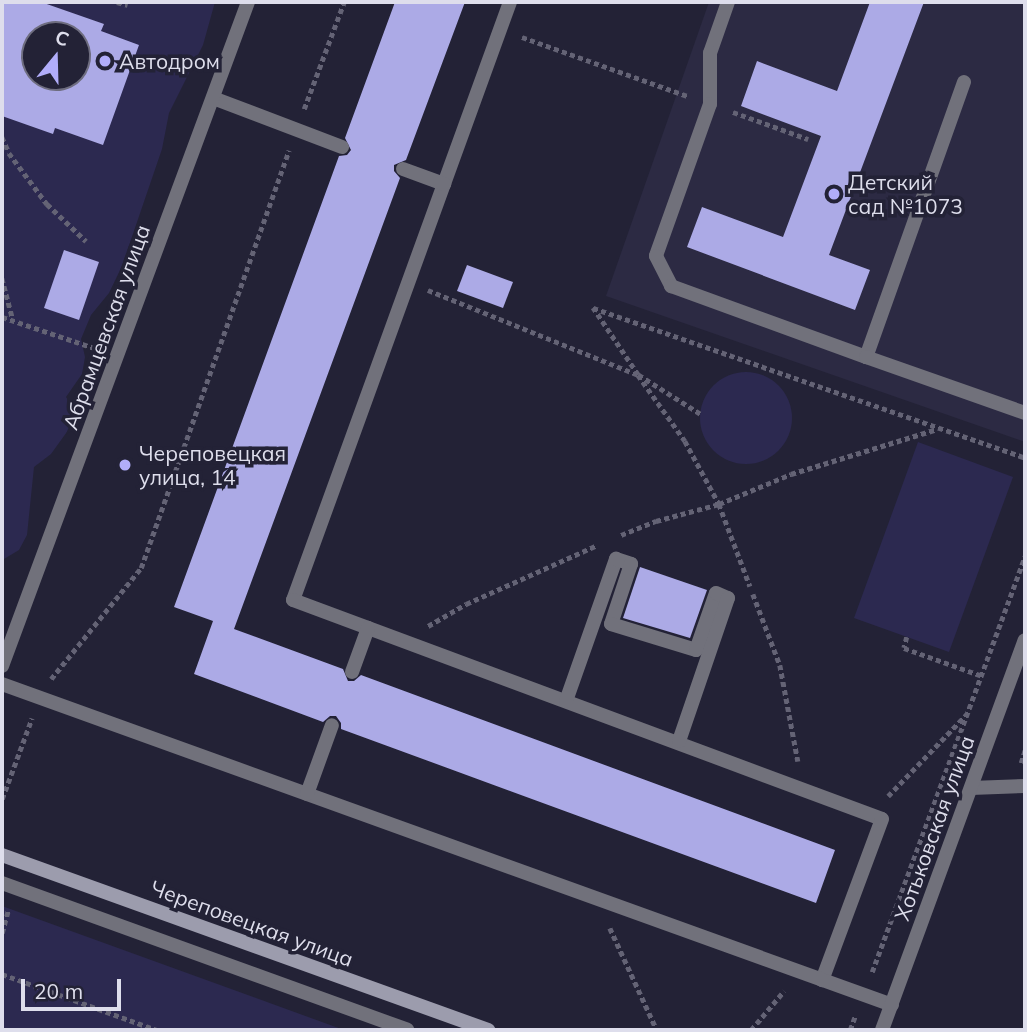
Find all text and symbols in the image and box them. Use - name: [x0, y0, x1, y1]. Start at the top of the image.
- north arrow: [21, 21, 91, 91]
- text: С: [52, 25, 72, 51]
- place label: Автодром: [119, 48, 220, 74]
- marker: Автодром: [97, 53, 113, 69]
- place label: Детский сад №1073: [848, 169, 963, 219]
- marker: Детский сад №1073: [826, 186, 842, 202]
- street label: Абрамцевская улица: [57, 221, 155, 433]
- place label: Череповецкая улица, 14: [139, 440, 286, 490]
- marker: Череповецкая улица, 14: [117, 457, 133, 473]
- street label: Хотьковская улица: [889, 732, 979, 924]
- street label: Череповецкая улица: [147, 875, 357, 971]
- scale bar: [24, 965, 124, 1009]
- text: 20 m: [34, 978, 83, 1004]

